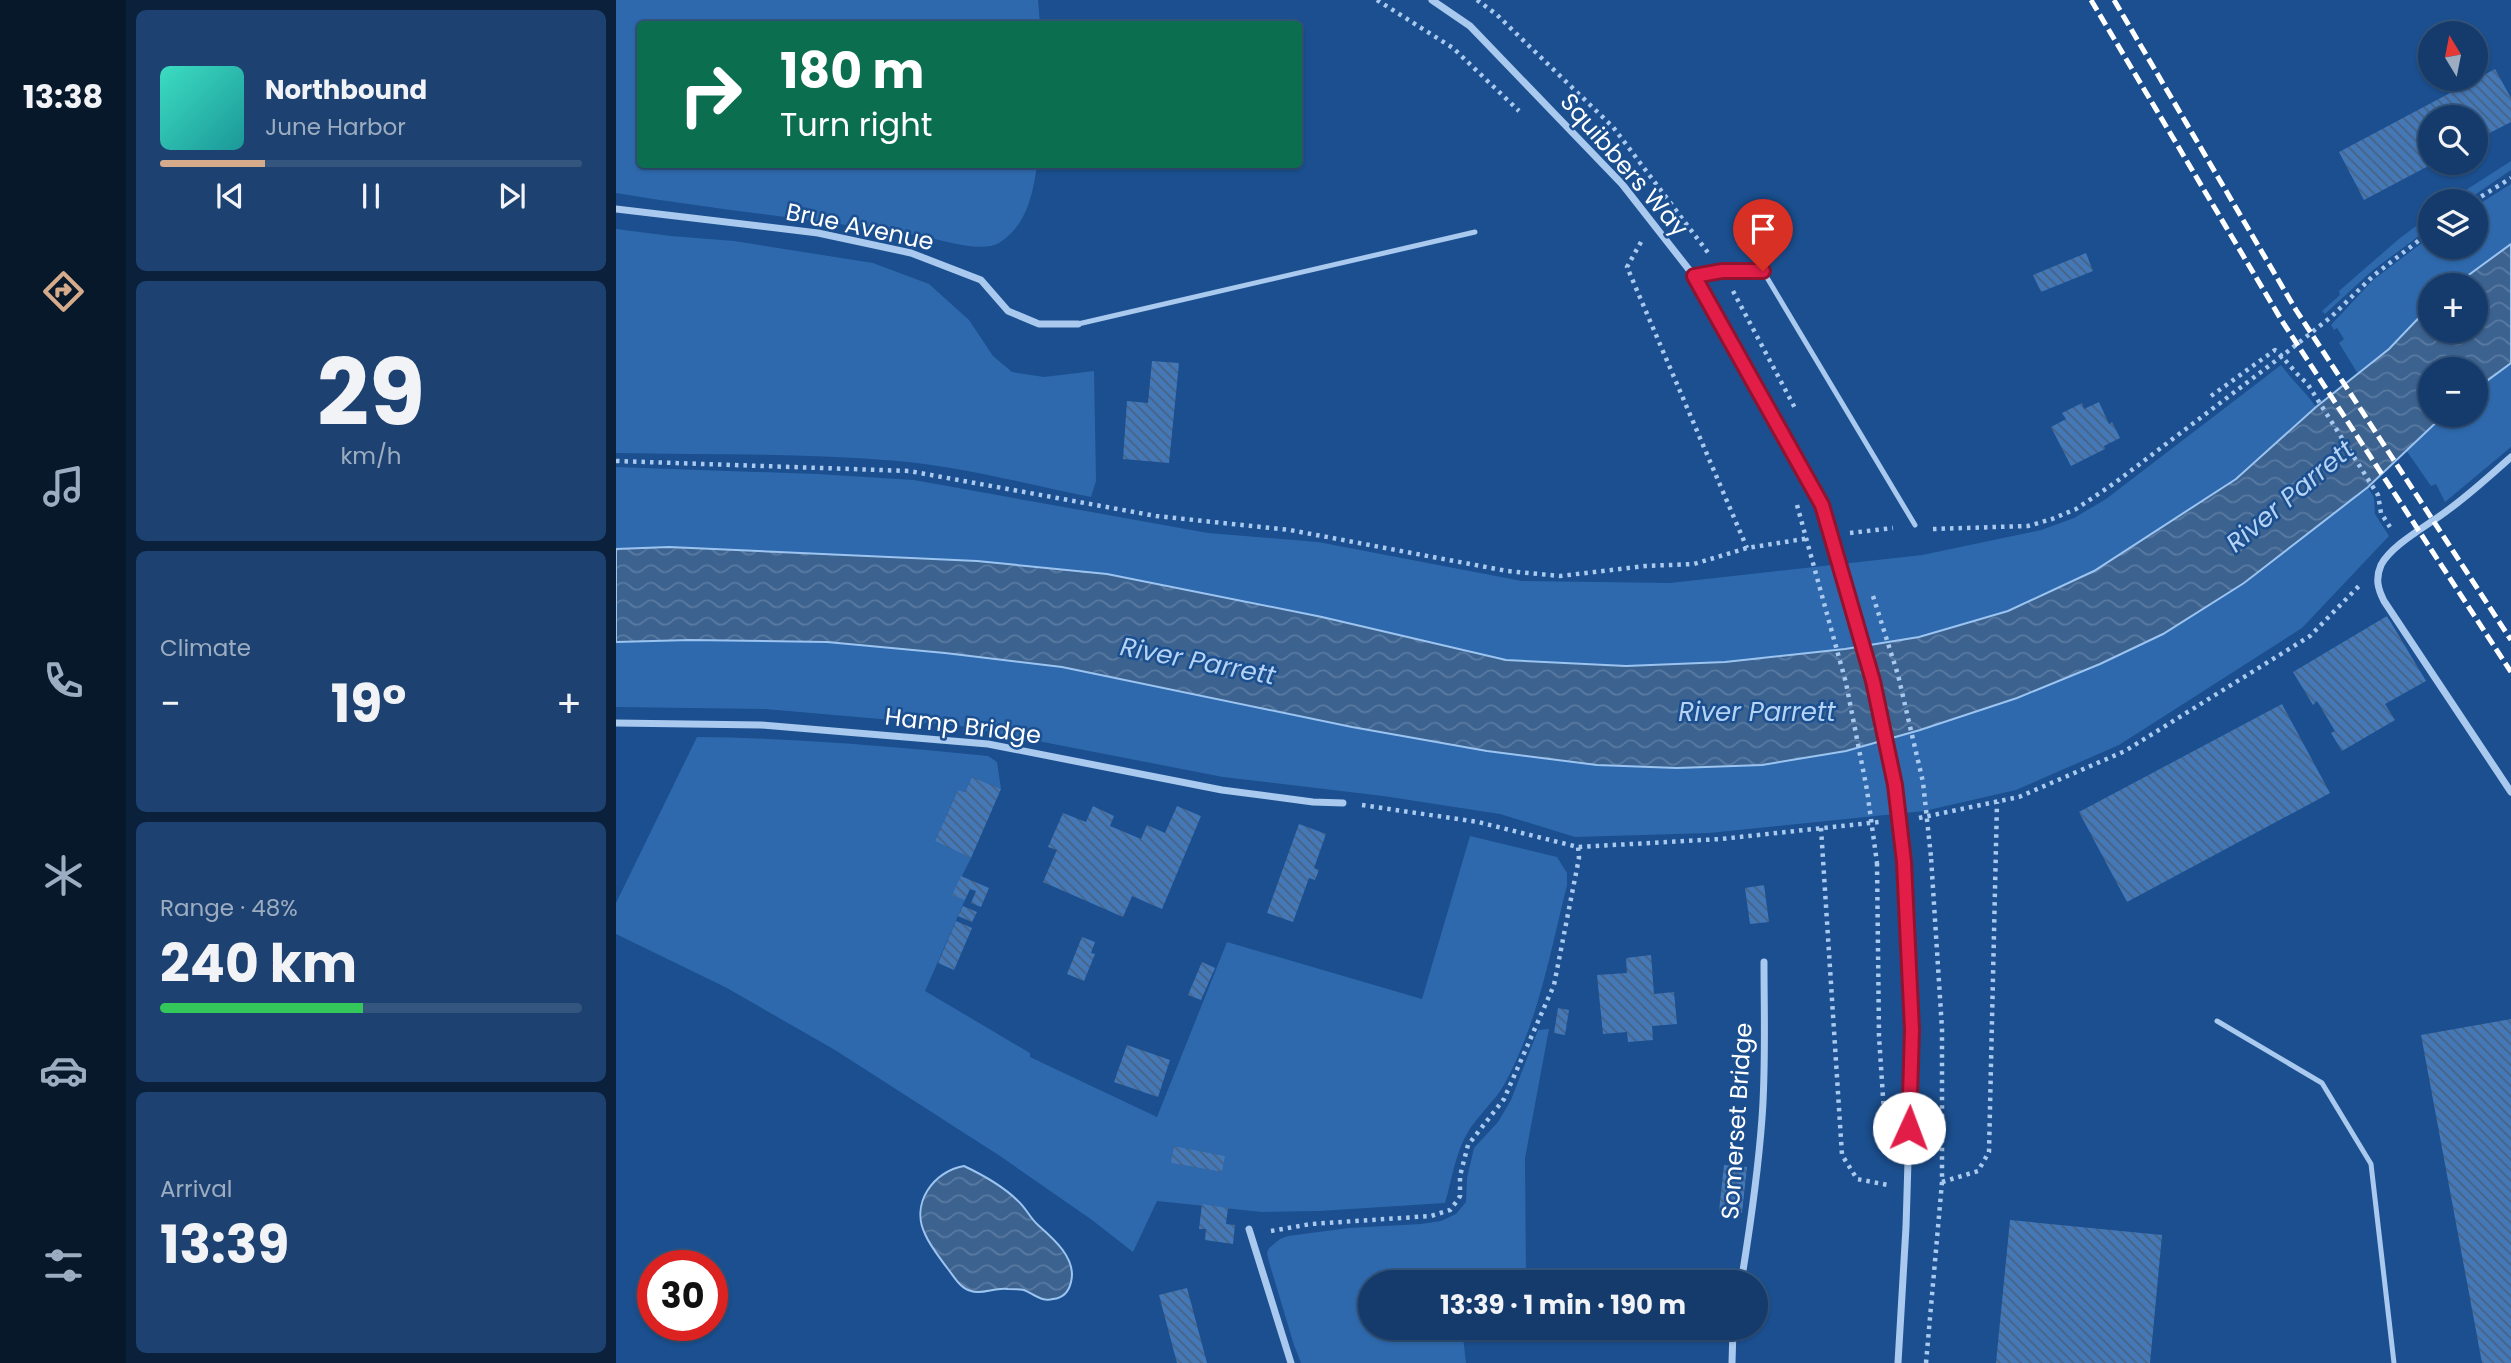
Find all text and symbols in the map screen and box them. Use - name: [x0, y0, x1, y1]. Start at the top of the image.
- north arrow: [2418, 21, 2488, 91]
- map controls: [2418, 21, 2488, 427]
- text: 180 m: [780, 37, 924, 105]
- icon: right: [665, 49, 756, 140]
- text: Northbound: [265, 72, 427, 108]
- text: 13:38: [23, 74, 103, 119]
- street label: Squibbers Way: [1553, 86, 1696, 244]
- text: Turn right: [780, 102, 932, 147]
- button: search: [2418, 105, 2488, 175]
- text: June Harbor: [265, 111, 406, 143]
- icon: previous: [211, 177, 249, 215]
- icon: pause: [352, 177, 390, 215]
- icon: next: [493, 177, 531, 215]
- button: layers: [2418, 189, 2488, 259]
- street label: Brue Avenue: [783, 195, 937, 258]
- pin: [1733, 199, 1793, 271]
- icon: arrive: [1744, 210, 1782, 248]
- icon: directions: [39, 267, 88, 316]
- button: +: [2418, 273, 2488, 343]
- text: 29: [317, 329, 425, 457]
- button: −: [2418, 357, 2488, 427]
- water label: River Parrett: [2218, 431, 2362, 560]
- text: km/h: [340, 440, 402, 472]
- icon: music: [39, 462, 88, 511]
- water label: River Parrett: [1117, 628, 1279, 694]
- text: Climate: [160, 632, 251, 664]
- icon: phone: [39, 656, 88, 705]
- text: 19°: [331, 667, 406, 740]
- text: −: [160, 677, 181, 730]
- text: +: [556, 677, 582, 730]
- water label: River Parrett: [1678, 694, 1836, 730]
- street label: Hamp Bridge: [883, 700, 1043, 751]
- icon: climate: [39, 851, 88, 900]
- text: Range · 48%: [160, 892, 298, 924]
- text: 240 km: [160, 927, 357, 1000]
- street label: Somerset Bridge: [1713, 1021, 1760, 1221]
- icon: car: [39, 1046, 88, 1095]
- position arrow: [1872, 1091, 1946, 1165]
- text: Arrival: [160, 1173, 232, 1205]
- text: 13:39: [160, 1208, 289, 1281]
- icon: filters: [39, 1241, 88, 1290]
- speed limit sign: 30: [637, 1250, 728, 1341]
- text: 13:39 · 1 min · 190 m: [1440, 1287, 1686, 1323]

